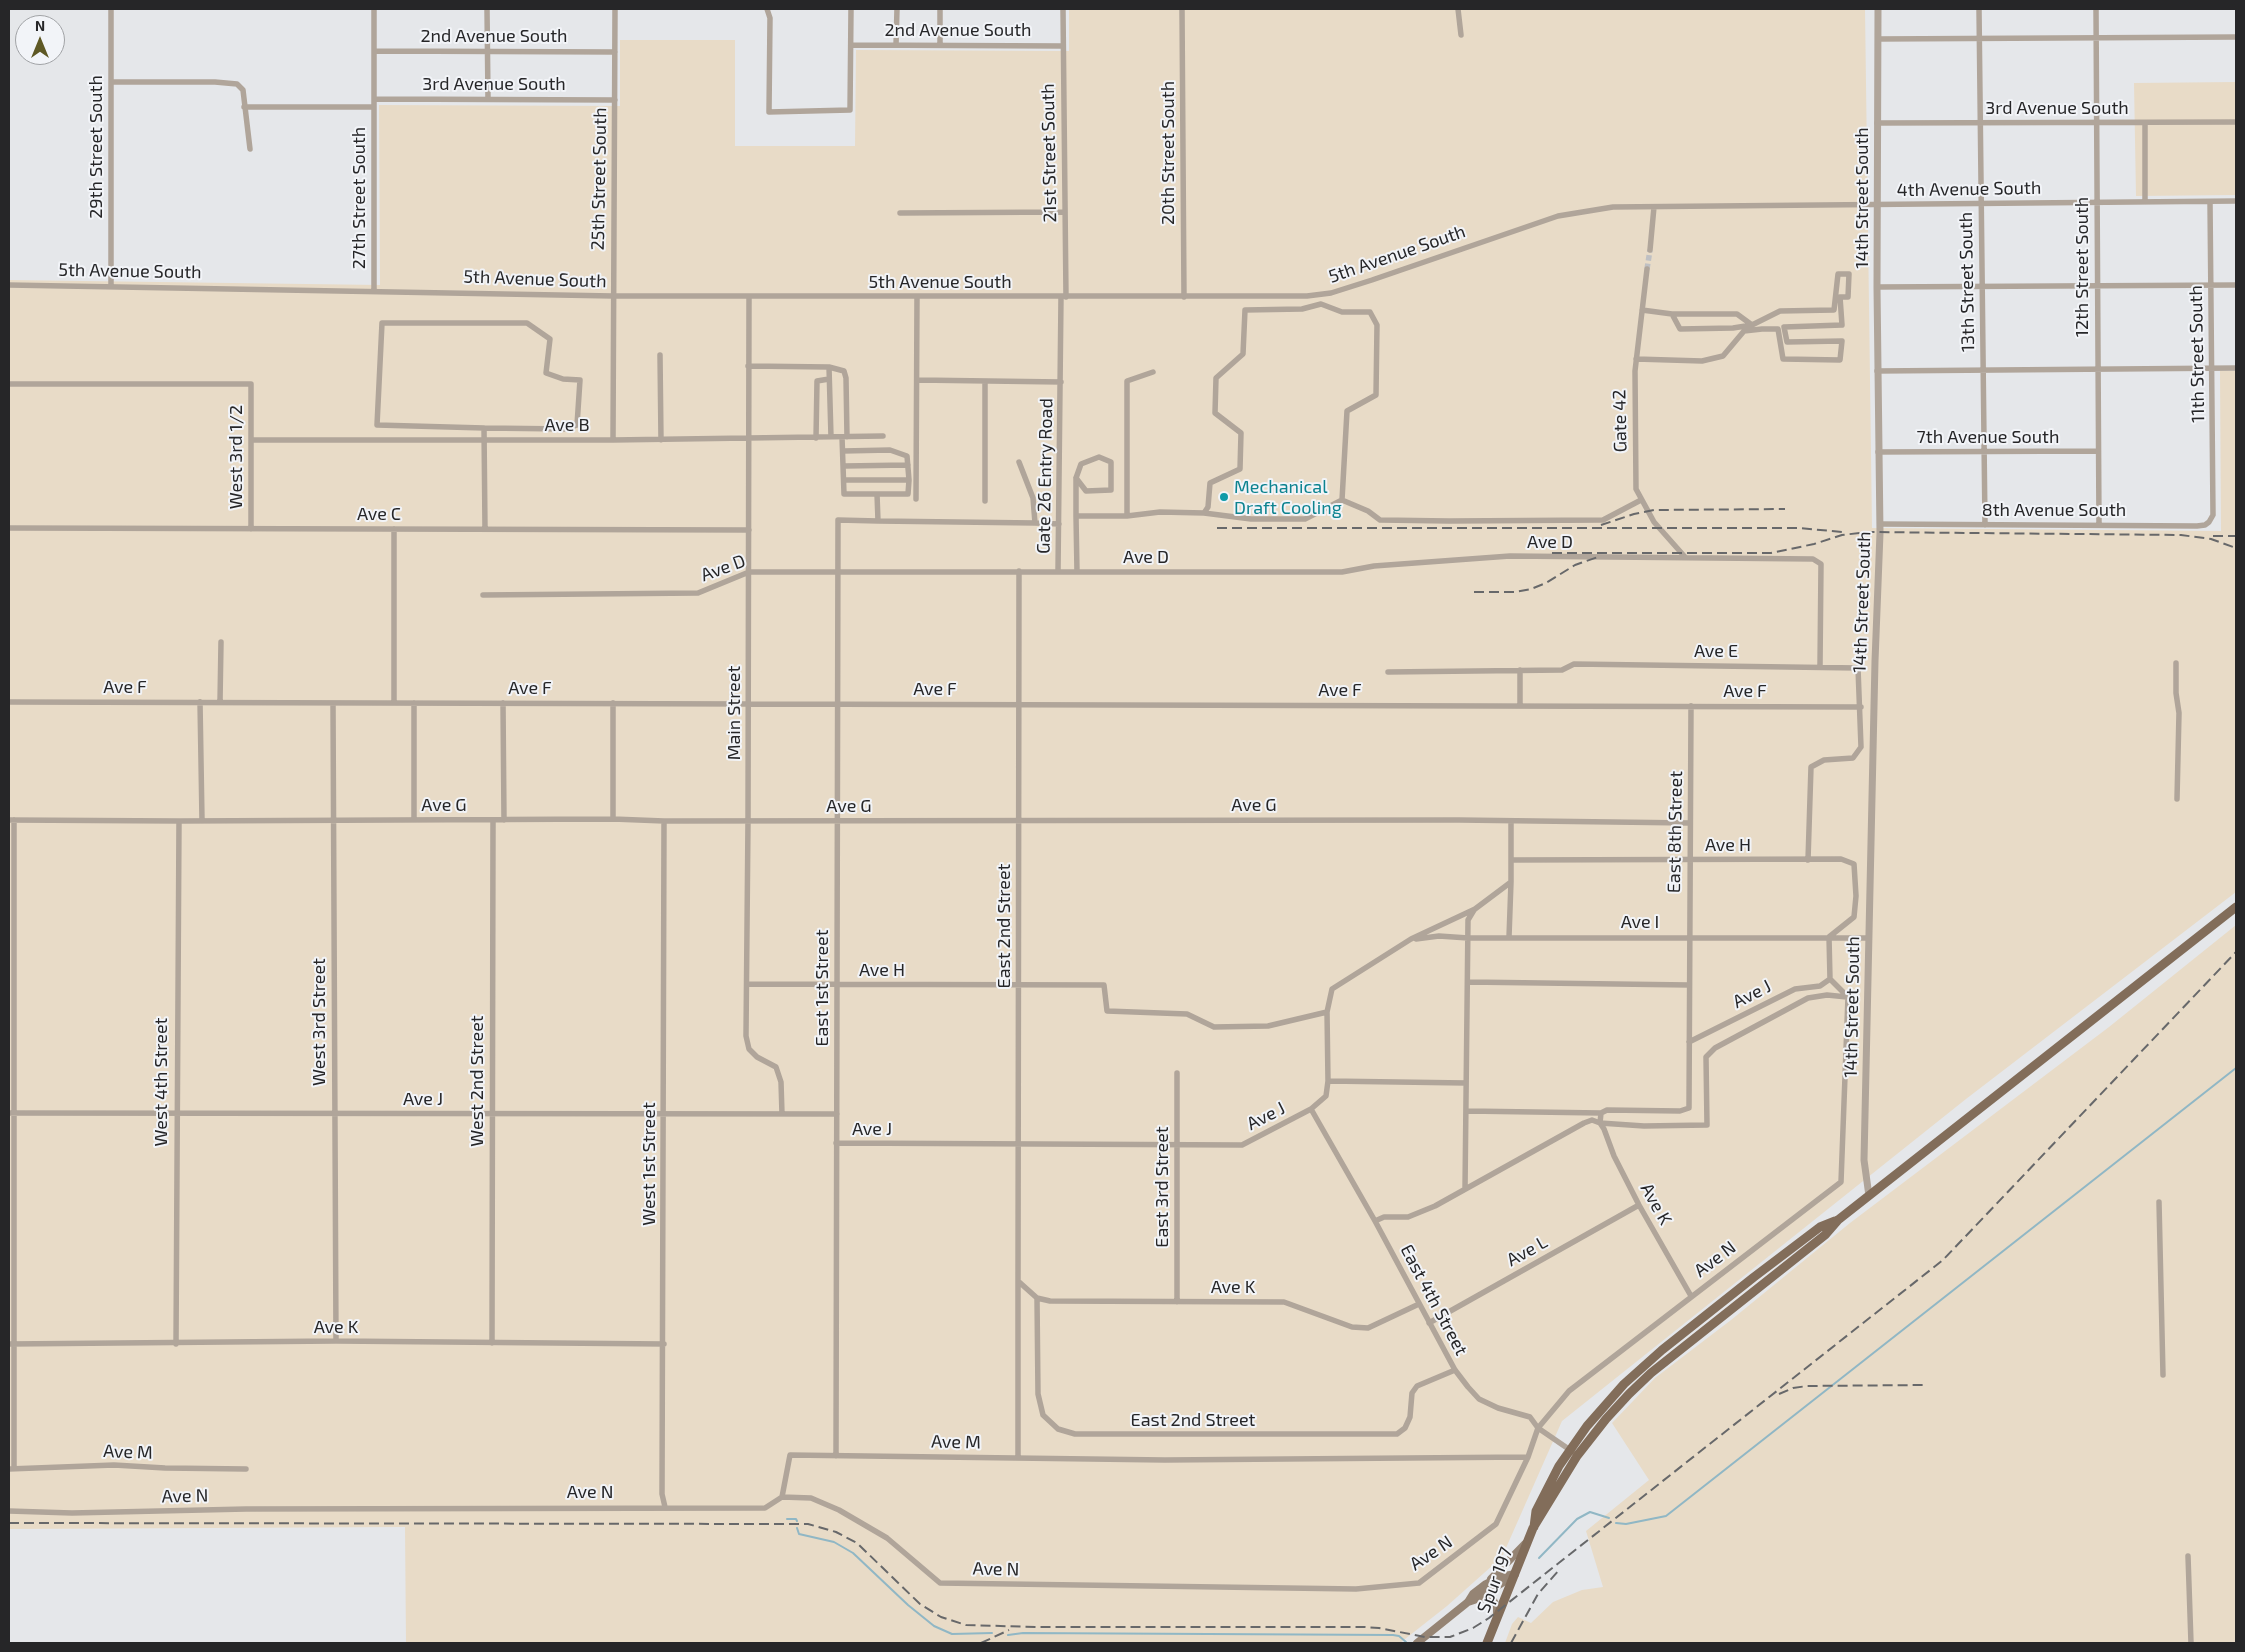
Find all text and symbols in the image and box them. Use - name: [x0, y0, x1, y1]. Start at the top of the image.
- north arrow: [15, 15, 65, 65]
- text: N: [35, 17, 45, 34]
- street label: 2nd Avenue South: [884, 19, 1032, 41]
- street label: 2nd Avenue South: [420, 25, 568, 47]
- street label: 3rd Avenue South: [422, 73, 566, 95]
- street label: 29th Street South: [85, 75, 107, 219]
- street label: 20th Street South: [1157, 81, 1179, 225]
- street label: 21st Street South: [1037, 83, 1061, 223]
- street label: 3rd Avenue South: [1985, 97, 2129, 119]
- street label: 25th Street South: [587, 107, 611, 251]
- street label: 27th Street South: [348, 127, 370, 269]
- street label: 14th Street South: [1851, 127, 1873, 269]
- street label: 4th Avenue South: [1897, 177, 2041, 201]
- street label: 12th Street South: [2071, 197, 2093, 337]
- street label: 13th Street South: [1955, 212, 1979, 352]
- street label: 5th Avenue South: [1326, 220, 1468, 288]
- street label: 5th Avenue South: [58, 259, 202, 283]
- street label: 5th Avenue South: [463, 266, 607, 292]
- street label: 5th Avenue South: [868, 271, 1012, 293]
- street label: 11th Street South: [2185, 285, 2209, 423]
- street label: Gate 42: [1609, 389, 1631, 453]
- street label: Gate 26 Entry Road: [1033, 398, 1057, 554]
- street label: West 3rd 1/2: [225, 405, 247, 509]
- street label: Ave B: [544, 414, 590, 436]
- street label: 7th Avenue South: [1917, 426, 2059, 448]
- place label: Mechanical Draft Cooling: [1234, 476, 1342, 518]
- marker: Mechanical Draft Cooling: [1218, 491, 1230, 503]
- street label: 8th Avenue South: [1982, 499, 2126, 521]
- street label: Ave C: [357, 503, 401, 525]
- street label: Ave D: [1527, 531, 1573, 553]
- street label: 14th Street South: [1849, 531, 1875, 673]
- street label: Ave D: [1123, 546, 1169, 568]
- street label: Ave D: [698, 550, 748, 586]
- street label: Ave E: [1694, 640, 1738, 662]
- street label: Main Street: [723, 666, 745, 760]
- street label: Ave F: [103, 676, 147, 698]
- street label: Ave F: [508, 677, 552, 699]
- street label: Ave F: [913, 678, 957, 700]
- street label: Ave F: [1318, 679, 1362, 701]
- street label: Ave F: [1723, 680, 1767, 702]
- street label: East 8th Street: [1663, 771, 1687, 893]
- street label: Ave G: [421, 794, 467, 816]
- street label: Ave G: [1231, 794, 1277, 816]
- street label: Ave G: [826, 795, 872, 817]
- street label: Ave H: [1705, 834, 1751, 856]
- street label: East 2nd Street: [993, 864, 1015, 988]
- street label: Ave I: [1621, 911, 1659, 933]
- street label: East 1st Street: [811, 929, 833, 1047]
- street label: 14th Street South: [1840, 936, 1864, 1078]
- street label: West 3rd Street: [308, 958, 330, 1086]
- street label: Ave H: [859, 959, 905, 981]
- street label: Ave J: [1729, 975, 1775, 1013]
- street label: West 2nd Street: [466, 1015, 488, 1147]
- street label: West 4th Street: [150, 1018, 172, 1146]
- street label: Ave J: [403, 1088, 443, 1110]
- street label: Ave J: [1243, 1097, 1289, 1135]
- street label: West 1st Street: [638, 1102, 660, 1226]
- street label: Ave J: [852, 1118, 892, 1140]
- street label: East 3rd Street: [1151, 1126, 1173, 1248]
- street label: Ave K: [1636, 1179, 1676, 1229]
- street label: Ave L: [1503, 1231, 1551, 1271]
- street label: Ave N: [1690, 1236, 1740, 1282]
- street label: East 4th Street: [1396, 1241, 1472, 1359]
- street label: Ave K: [1211, 1276, 1255, 1298]
- street label: Ave K: [314, 1316, 358, 1338]
- street label: East 2nd Street: [1131, 1409, 1255, 1431]
- street label: Ave M: [931, 1431, 981, 1453]
- street label: Ave M: [103, 1440, 153, 1464]
- street label: Ave N: [567, 1481, 613, 1503]
- street label: Ave N: [161, 1485, 209, 1507]
- street label: Ave N: [1406, 1531, 1456, 1575]
- street label: Spur 197: [1473, 1544, 1517, 1616]
- street label: Ave N: [972, 1558, 1020, 1580]

